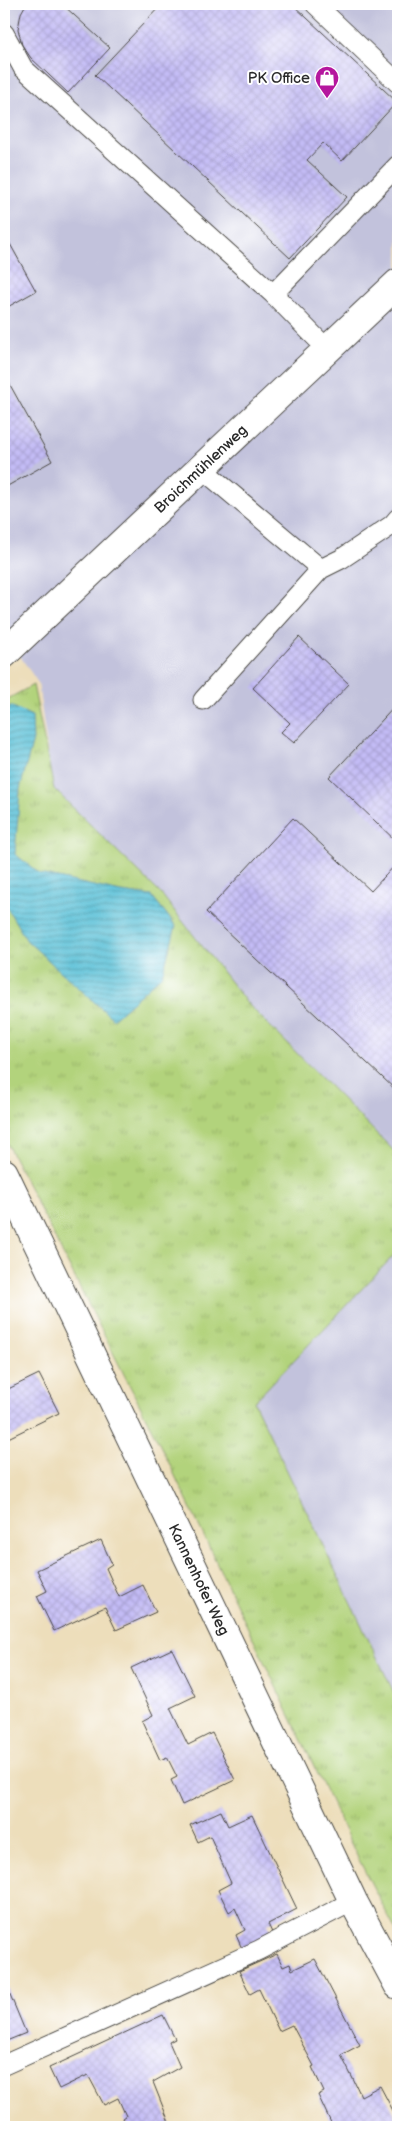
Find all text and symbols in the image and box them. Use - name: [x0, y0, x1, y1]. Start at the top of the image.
- shop icon: PK Office: [314, 65, 340, 99]
- place label: PK Office: [248, 69, 310, 88]
- street label: Broichmühlenweg: [150, 421, 251, 518]
- street label: Kannenhofer Weg: [164, 1521, 233, 1639]

